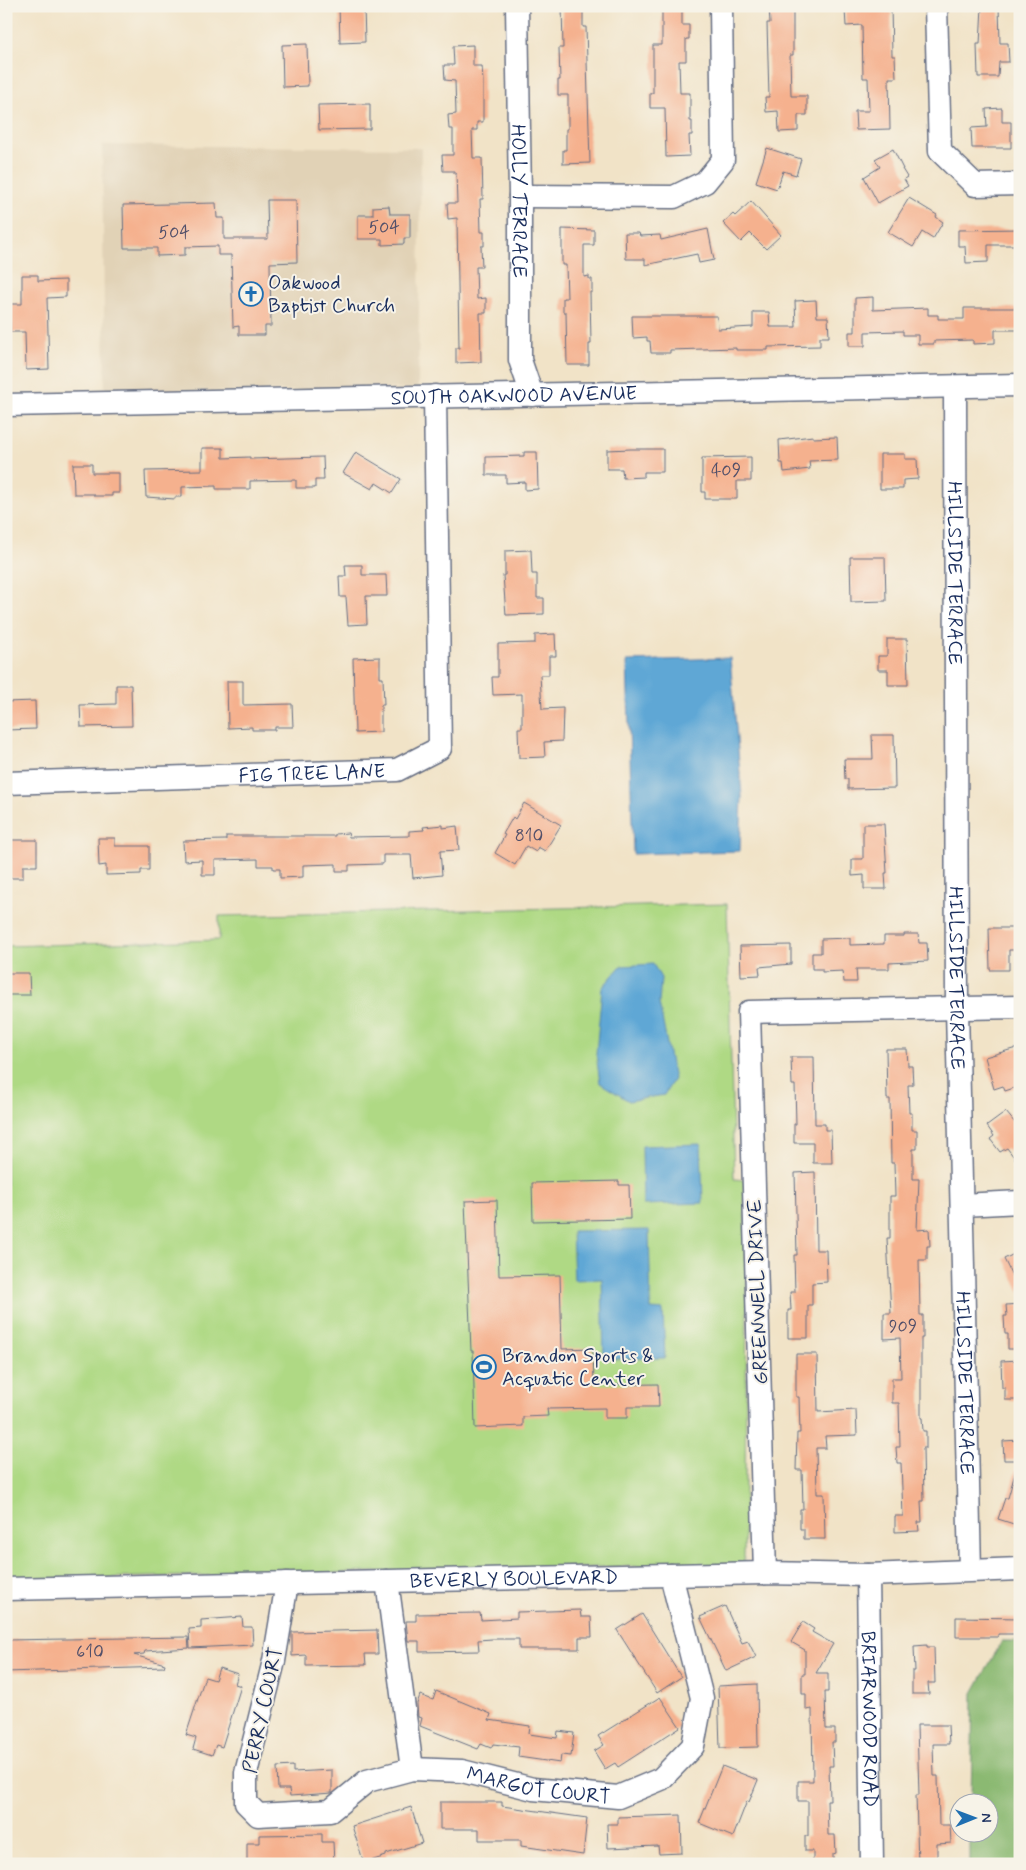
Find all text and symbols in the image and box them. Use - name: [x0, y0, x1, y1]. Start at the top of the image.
- street label: HOLLY TERRACE: [504, 124, 532, 278]
- house number: 504: [368, 216, 400, 240]
- house number: 504: [158, 221, 190, 245]
- place label: Oakwood Baptist Church: [268, 270, 395, 320]
- church icon: Oakwood Baptist Church: [238, 281, 264, 307]
- street label: SOUTH OAKWOOD AVENUE: [390, 381, 637, 412]
- house number: 409: [711, 459, 741, 483]
- street label: HILLSIDE TERRACE: [940, 481, 968, 665]
- street label: FIG TREE LANE: [238, 758, 386, 790]
- house number: 810: [515, 824, 543, 848]
- street label: HILLSIDE TERRACE: [942, 886, 970, 1070]
- street label: GREENWELL DRIVE: [742, 1199, 775, 1385]
- street label: HILLSIDE TERRACE: [949, 1291, 980, 1475]
- house number: 909: [889, 1315, 917, 1339]
- place label: Brandon Sports & Acquatic Center: [502, 1343, 654, 1393]
- sports icon: Brandon Sports & Acquatic Center: [471, 1354, 497, 1380]
- street label: BEVERLY BOULEVARD: [409, 1564, 618, 1595]
- street label: BRIARWOOD ROAD: [854, 1631, 883, 1807]
- house number: 610: [76, 1640, 104, 1664]
- street label: PERRY COURT: [237, 1645, 290, 1776]
- street label: MARGOT COURT: [463, 1761, 612, 1811]
- north arrow: [948, 1792, 998, 1842]
- text: N: [977, 1813, 995, 1823]

